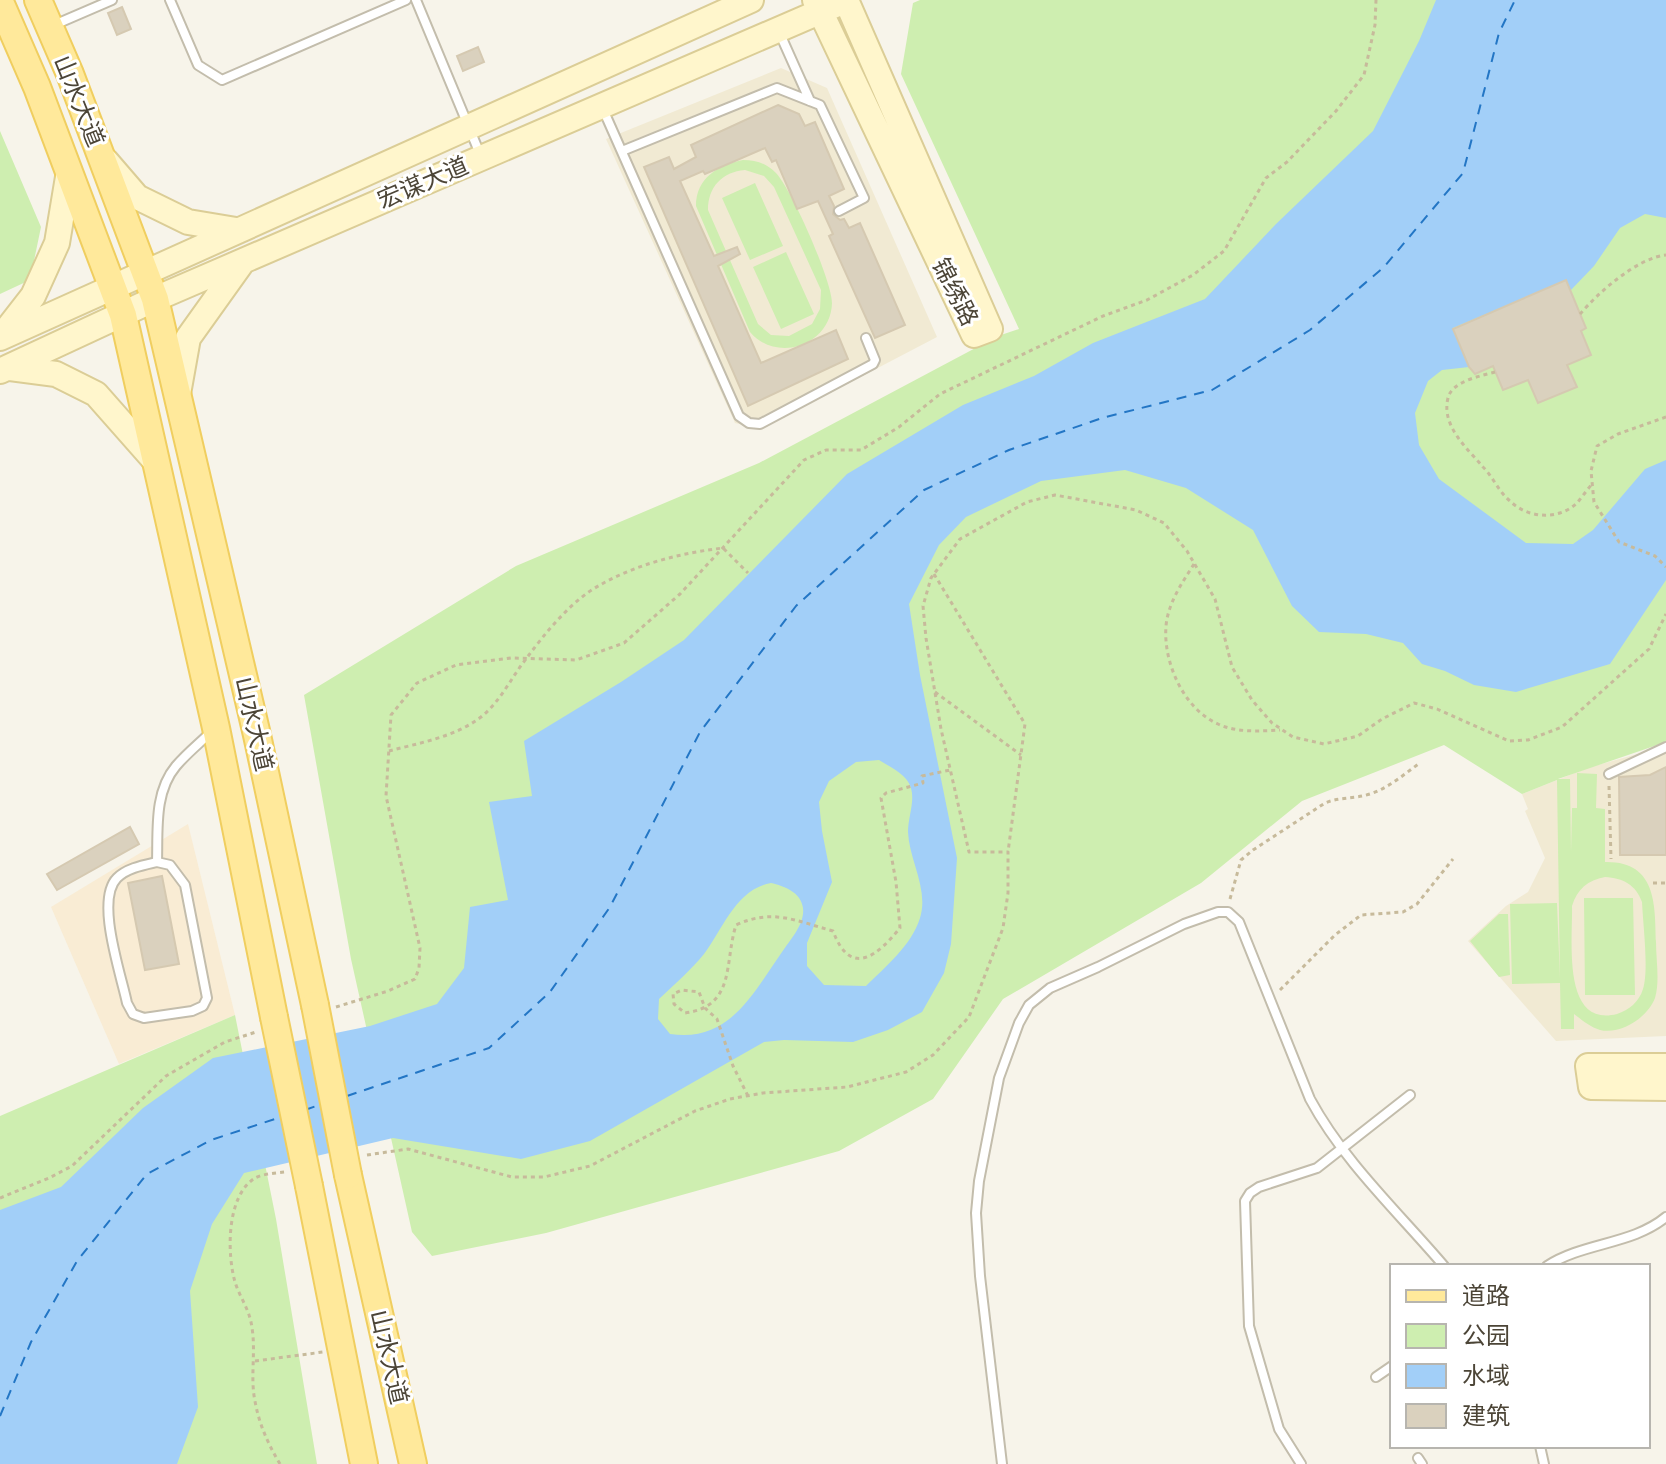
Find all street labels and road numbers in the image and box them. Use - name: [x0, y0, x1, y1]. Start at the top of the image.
- street label: 山水大道: [48, 51, 110, 151]
- street label: 宏谋大道: [373, 151, 473, 215]
- street label: 锦绣路: [926, 254, 984, 330]
- street label: 山水大道: [230, 674, 278, 774]
- street label: 山水大道: [365, 1307, 413, 1407]

